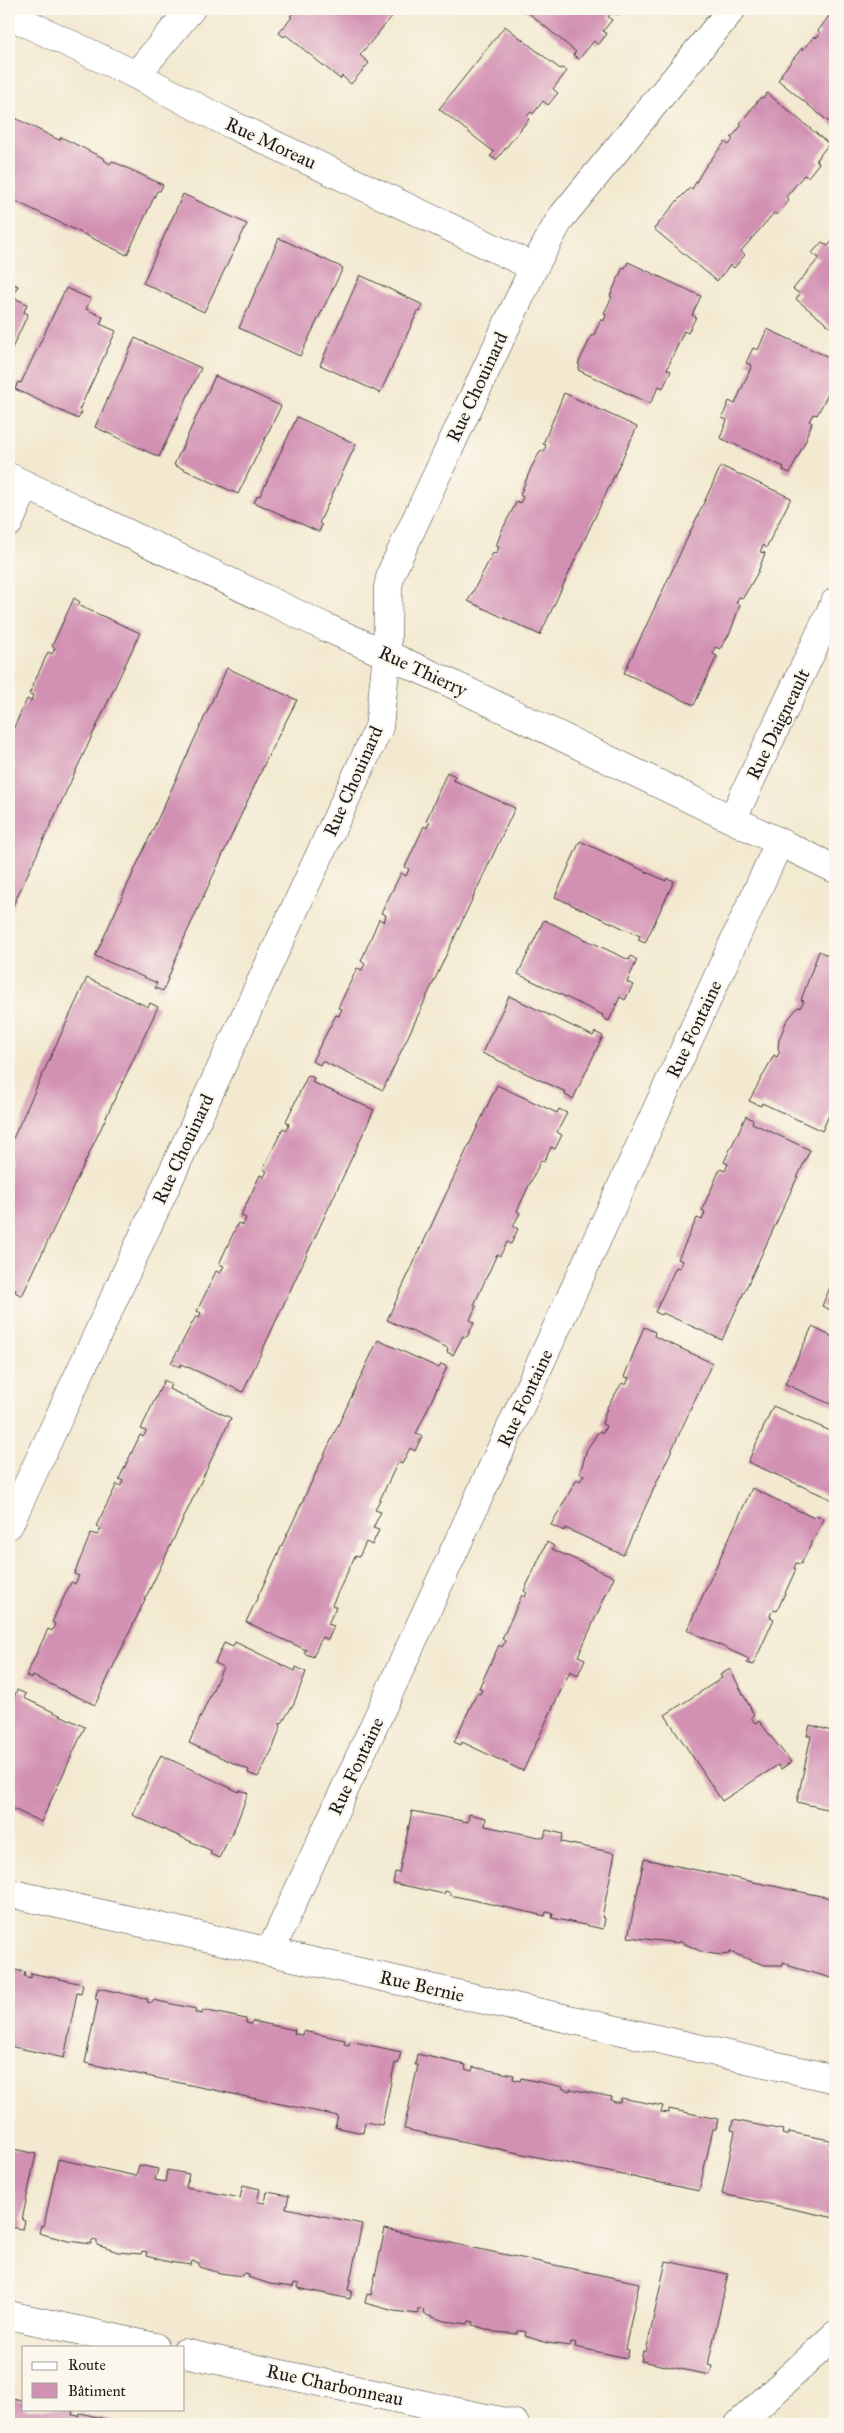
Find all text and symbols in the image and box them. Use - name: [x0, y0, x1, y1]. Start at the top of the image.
- street label: Rue Moreau: [222, 112, 320, 174]
- street label: Rue Chouinard: [441, 328, 513, 446]
- street label: Rue Thierry: [375, 640, 472, 702]
- street label: Rue Daigneault: [741, 665, 816, 784]
- street label: Rue Chouinard: [318, 722, 388, 840]
- street label: Rue Fontaine: [661, 976, 727, 1082]
- street label: Rue Chouinard: [147, 1090, 219, 1208]
- street label: Rue Fontaine: [492, 1345, 558, 1451]
- street label: Rue Fontaine: [323, 1713, 389, 1819]
- street label: Rue Bernie: [377, 1965, 467, 2007]
- legend: [22, 2346, 185, 2410]
- text: Route: [68, 2356, 106, 2374]
- street label: Rue Charbonneau: [264, 2359, 406, 2411]
- text: Bâtiment: [68, 2382, 127, 2400]

